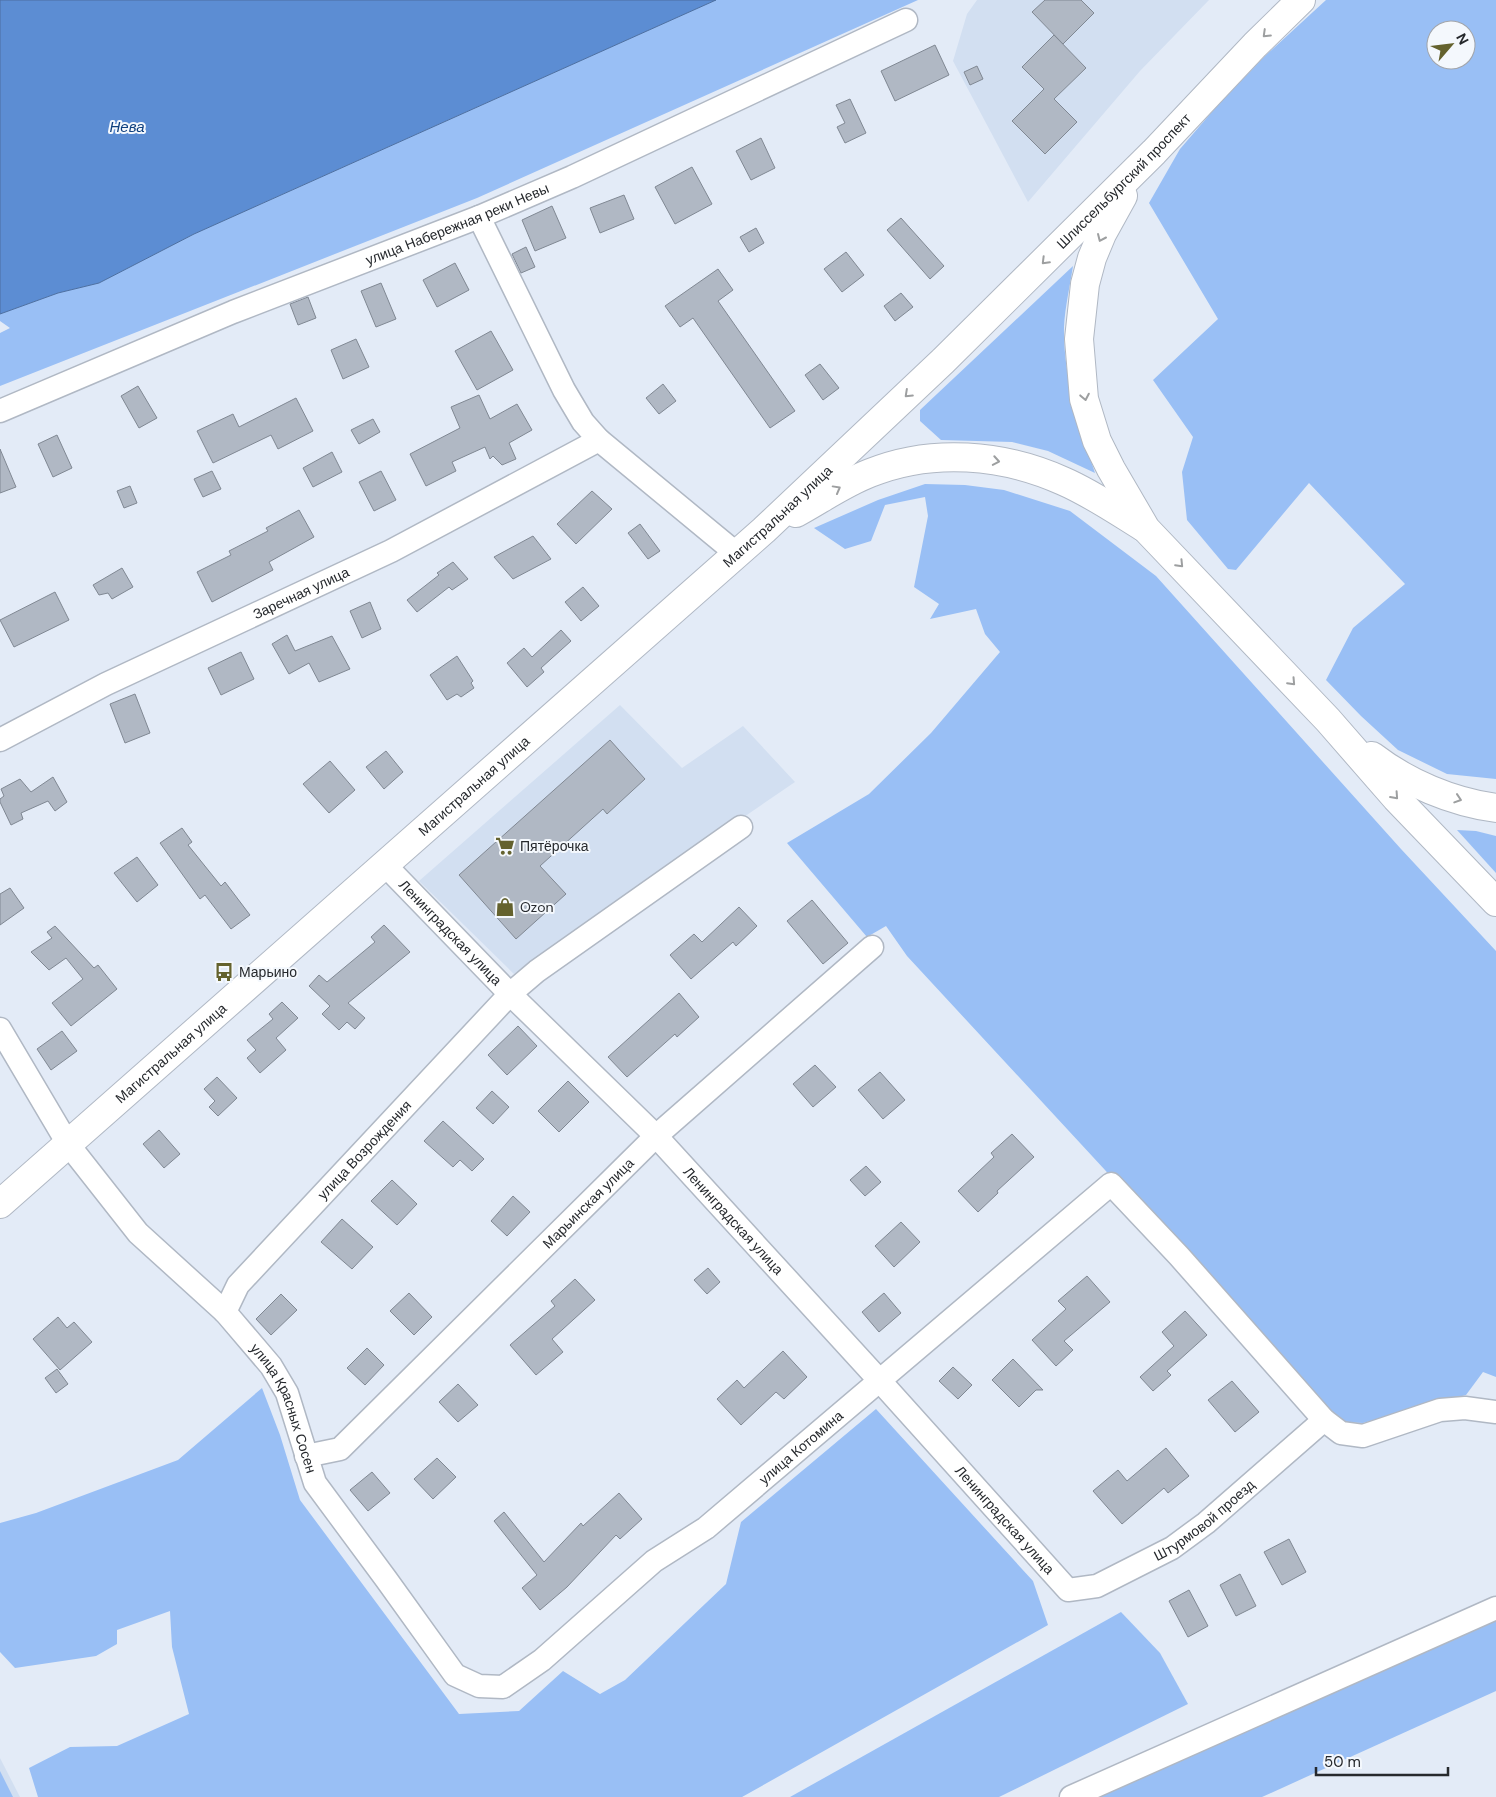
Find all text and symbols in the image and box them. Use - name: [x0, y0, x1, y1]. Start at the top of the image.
- north arrow: [1426, 20, 1476, 70]
- one-way arrow: [1263, 28, 1272, 37]
- text: N: [1452, 30, 1473, 48]
- street label: Шлиссельбургский проспект: [1053, 109, 1195, 253]
- water label: Нева: [109, 117, 145, 137]
- street label: улица Набережная реки Невы: [363, 179, 552, 269]
- one-way arrow: [1096, 233, 1107, 242]
- one-way arrow: [1042, 255, 1051, 264]
- one-way arrow: [904, 388, 913, 397]
- one-way arrow: [1079, 393, 1089, 401]
- one-way arrow: [991, 455, 1000, 465]
- street label: Магистральная улица: [719, 461, 836, 571]
- one-way arrow: [832, 486, 841, 496]
- one-way arrow: [1174, 558, 1183, 567]
- street label: Заречная улица: [250, 563, 352, 623]
- one-way arrow: [1286, 676, 1295, 685]
- street label: Магистральная улица: [415, 732, 533, 840]
- one-way arrow: [1389, 791, 1398, 800]
- one-way arrow: [1454, 794, 1462, 804]
- supermarket icon: Пятёрочка: [494, 835, 516, 857]
- place label: Пятёрочка: [520, 837, 589, 855]
- street label: Ленинградская улица: [395, 876, 506, 989]
- shop icon: Ozon: [494, 896, 516, 918]
- place label: Ozon: [520, 898, 554, 916]
- bus stop icon: Марьино: [213, 961, 235, 983]
- place label: Марьино: [239, 963, 297, 981]
- street label: Магистральная улица: [112, 999, 230, 1107]
- street label: улица Возрождения: [314, 1096, 415, 1203]
- street label: Марьинская улица: [539, 1154, 638, 1252]
- street label: Ленинградская улица: [679, 1163, 787, 1279]
- street label: улица Красных Сосен: [246, 1339, 320, 1475]
- street label: улица Котомина: [755, 1406, 847, 1488]
- street label: Ленинградская улица: [951, 1462, 1059, 1578]
- street label: Штурмовой проезд: [1151, 1476, 1258, 1565]
- scale bar: [1316, 1744, 1448, 1776]
- text: 50 m: [1324, 1752, 1361, 1772]

